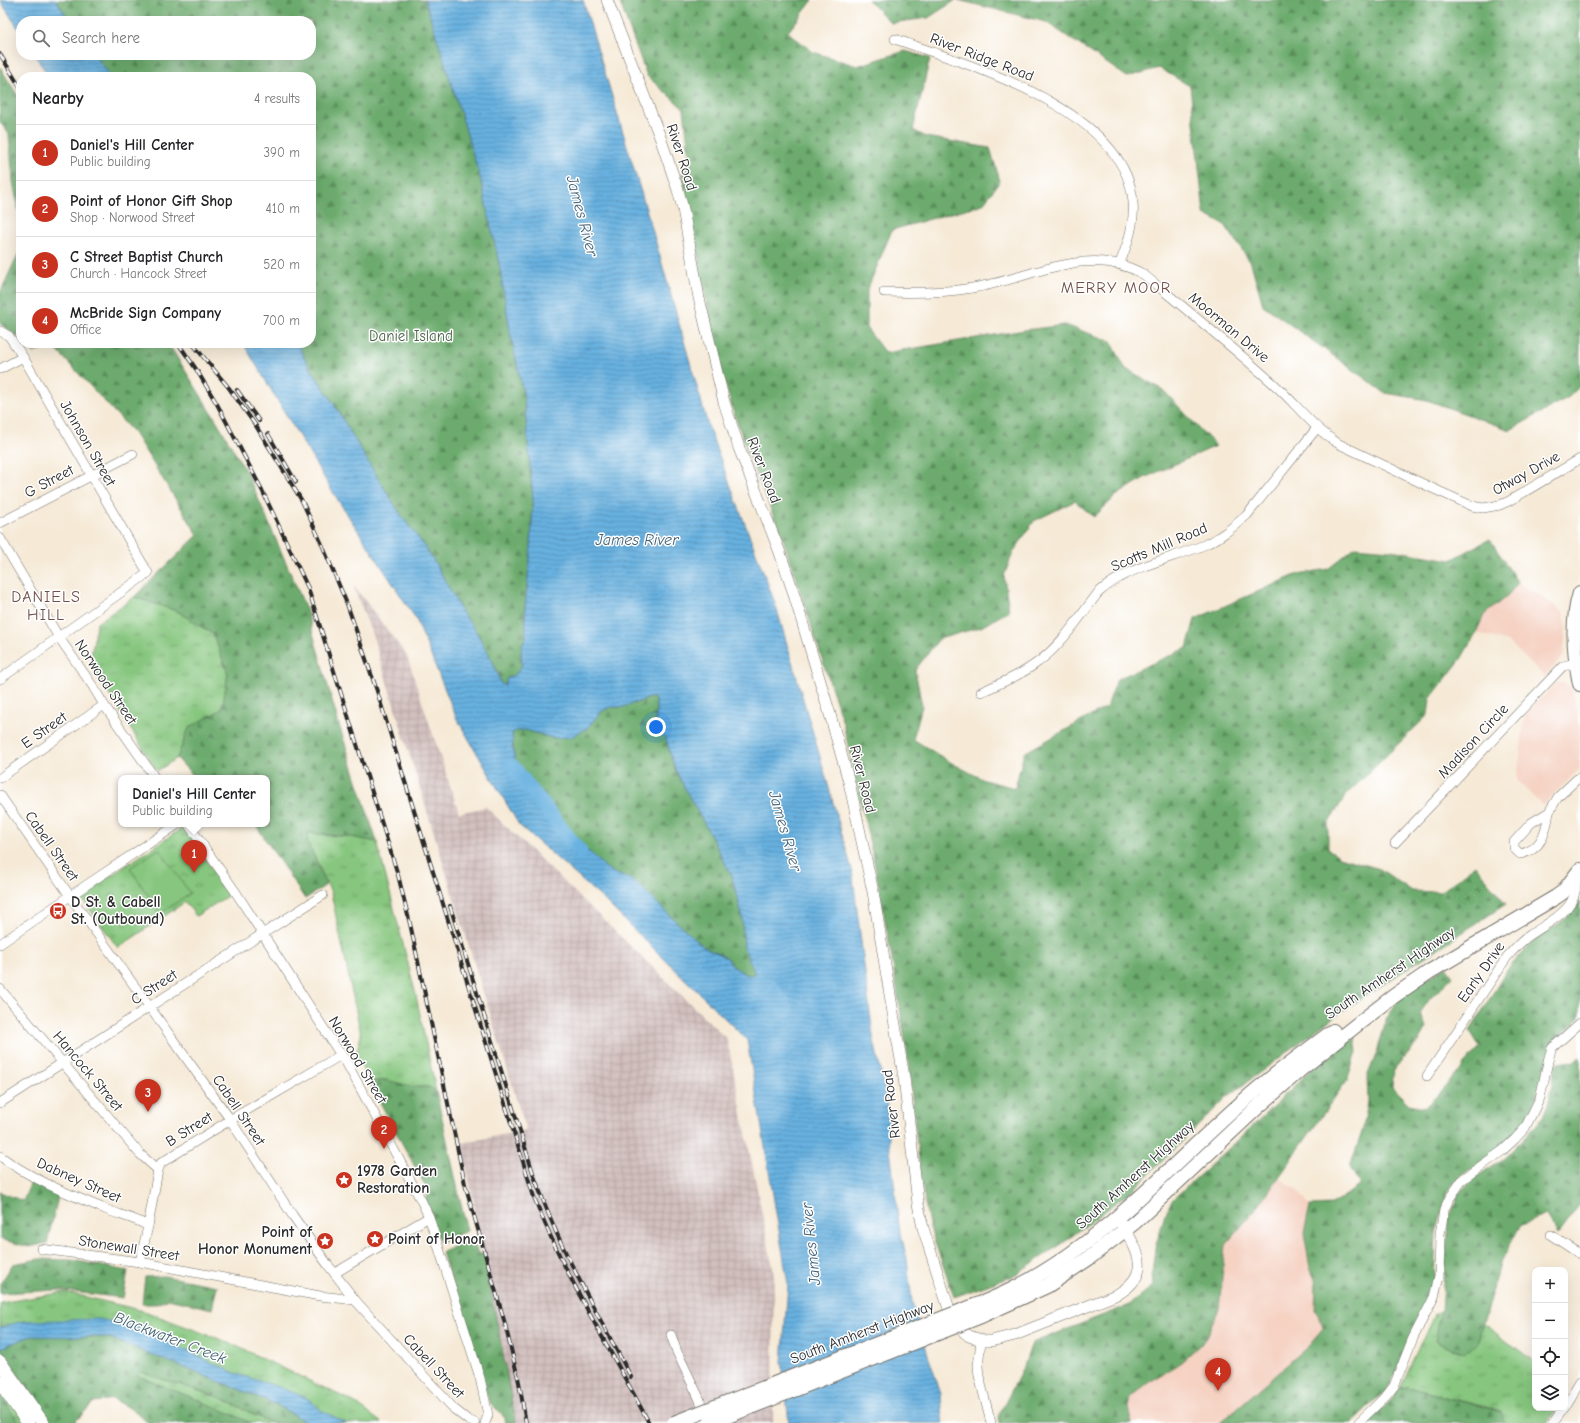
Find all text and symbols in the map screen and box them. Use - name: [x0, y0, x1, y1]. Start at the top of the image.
- search box: [16, 16, 316, 60]
- icon: search: [30, 27, 52, 49]
- text: Search here: [62, 29, 140, 47]
- street label: River Ridge Road: [927, 29, 1037, 85]
- text: Nearby: [32, 89, 83, 108]
- text: 4 results: [254, 91, 300, 106]
- street label: River Road: [663, 121, 701, 193]
- text: Daniel's Hill Center: [70, 136, 194, 154]
- text: 1: [42, 145, 48, 160]
- text: 390 m: [264, 145, 300, 160]
- text: Public building: [70, 154, 151, 169]
- water label: James River: [562, 173, 602, 259]
- text: Point of Honor Gift Shop: [70, 192, 233, 210]
- text: 2: [42, 201, 48, 216]
- text: 410 m: [266, 201, 300, 216]
- text: Shop · Norwood Street: [70, 210, 195, 225]
- text: C Street Baptist Church: [70, 248, 223, 266]
- text: 3: [42, 257, 48, 272]
- text: 520 m: [263, 257, 300, 272]
- text: Church · Hancock Street: [70, 266, 206, 281]
- district label: MERRY MOOR: [1061, 279, 1171, 297]
- street label: Moorman Drive: [1185, 288, 1274, 366]
- text: McBride Sign Company: [70, 304, 221, 322]
- text: 4: [42, 313, 48, 328]
- text: 700 m: [263, 313, 300, 328]
- text: Office: [70, 322, 101, 337]
- park label: Daniel Island: [369, 327, 453, 345]
- street label: Johnson Street: [56, 397, 120, 490]
- street label: River Road: [743, 434, 785, 506]
- street label: Otway Drive: [1489, 447, 1563, 499]
- street label: G Street: [21, 460, 77, 501]
- street label: Scotts Mill Road: [1108, 519, 1210, 575]
- water label: James River: [594, 531, 679, 549]
- district label: DANIELS HILL: [11, 588, 81, 624]
- street label: Norwood Street: [71, 636, 141, 729]
- street label: Madison Circle: [1434, 700, 1512, 782]
- street label: E Street: [18, 707, 71, 752]
- your location: [646, 717, 666, 737]
- street label: River Road: [846, 743, 880, 815]
- popup: [118, 775, 270, 827]
- text: Daniel's Hill Center: [132, 785, 256, 803]
- water label: James River: [765, 788, 805, 874]
- text: Public building: [132, 803, 213, 818]
- street label: Cabell Street: [21, 807, 83, 885]
- pin: 1: [181, 840, 207, 873]
- place label: D St. & Cabell St. (Outbound): [71, 893, 165, 928]
- bus stop icon: D St. & Cabell St. (Outbound): [48, 901, 68, 921]
- street label: South Amherst Highway: [1322, 923, 1459, 1023]
- street label: Early Drive: [1454, 938, 1509, 1006]
- street label: C Street: [127, 965, 181, 1009]
- street label: Norwood Street: [325, 1013, 392, 1108]
- street label: Hancock Street: [49, 1027, 127, 1115]
- street label: River Road: [878, 1069, 904, 1139]
- street label: Cabell Street: [209, 1071, 270, 1149]
- pin: 3: [135, 1079, 161, 1112]
- street label: B Street: [162, 1107, 216, 1150]
- pin: 2: [371, 1116, 397, 1149]
- street label: South Amherst Highway: [1072, 1117, 1198, 1233]
- street label: Dabney Street: [34, 1153, 125, 1207]
- place label: 1978 Garden Restoration: [357, 1162, 437, 1197]
- place icon: 1978 Garden Restoration: [334, 1170, 354, 1190]
- water label: James River: [798, 1201, 824, 1287]
- place label: Point of Honor Monument: [198, 1223, 313, 1258]
- place icon: Point of Honor: [365, 1229, 385, 1249]
- place label: Point of Honor: [388, 1230, 484, 1248]
- street label: Stonewall Street: [77, 1231, 181, 1265]
- place icon: Point of Honor Monument: [315, 1231, 335, 1251]
- map controls: [1532, 1267, 1568, 1411]
- button: +: [1532, 1267, 1568, 1303]
- street label: South Amherst Highway: [787, 1296, 937, 1368]
- button: −: [1532, 1303, 1568, 1339]
- water label: Blackwater Creek: [111, 1308, 229, 1368]
- street label: Cabell Street: [400, 1330, 469, 1403]
- button: locate: [1532, 1339, 1568, 1375]
- pin: 4: [1205, 1358, 1231, 1391]
- button: layers: [1532, 1375, 1568, 1411]

